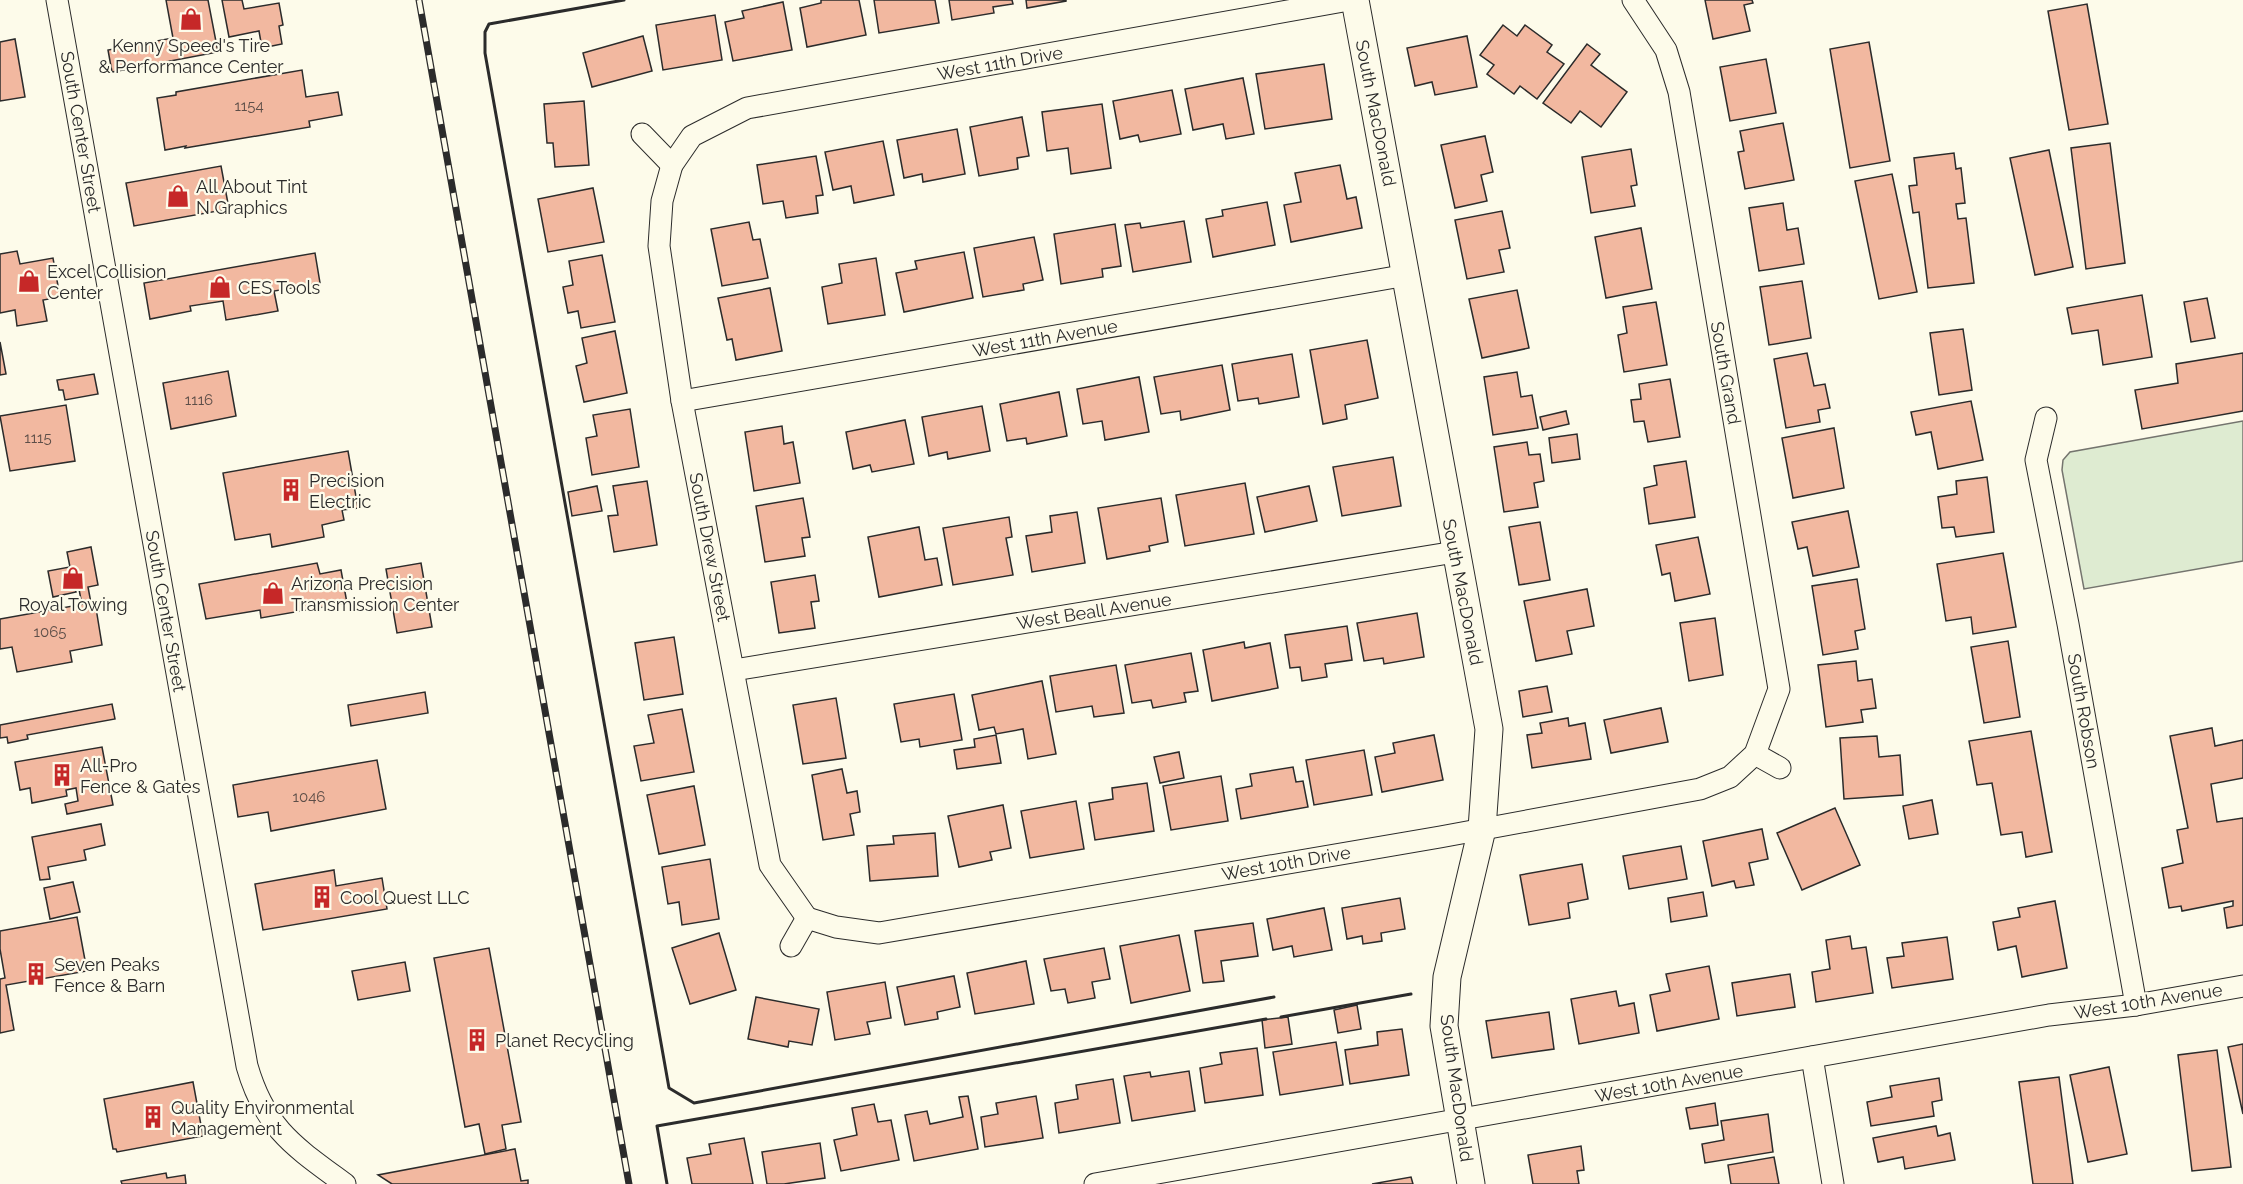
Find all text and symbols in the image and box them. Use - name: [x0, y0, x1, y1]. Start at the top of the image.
- shop icon: Kenny Speed's Tire & Performance Center: [178, 6, 204, 32]
- place label: Kenny Speed's Tire & Performance Center: [98, 35, 284, 77]
- street label: South MacDonald: [1351, 38, 1401, 188]
- street label: West 11th Drive: [936, 42, 1065, 84]
- street label: South Center Street: [56, 50, 106, 214]
- house number: 1154: [234, 97, 264, 115]
- place label: All About Tint N Graphics: [196, 176, 308, 218]
- shop icon: All About Tint N Graphics: [165, 183, 191, 209]
- place label: Excel Collision Center: [47, 261, 167, 303]
- shop icon: Excel Collision Center: [16, 268, 42, 294]
- shop icon: CES Tools: [207, 274, 233, 300]
- place label: CES Tools: [238, 277, 320, 298]
- street label: West 11th Avenue: [971, 315, 1119, 361]
- street label: South Grand: [1707, 320, 1745, 426]
- house number: 1116: [185, 391, 213, 409]
- house number: 1115: [24, 429, 52, 447]
- place label: Precision Electric: [309, 470, 384, 512]
- street label: South Drew Street: [685, 471, 735, 623]
- building icon: Precision Electric: [278, 477, 304, 503]
- street label: South MacDonald: [1438, 517, 1488, 667]
- street label: South Center Street: [141, 529, 191, 693]
- shop icon: Royal Towing: [60, 565, 86, 591]
- place label: Arizona Precision Transmission Center: [291, 573, 460, 615]
- shop icon: Arizona Precision Transmission Center: [260, 580, 286, 606]
- street label: West Beall Avenue: [1015, 588, 1173, 634]
- place label: Royal Towing: [18, 594, 128, 615]
- house number: 1065: [34, 623, 66, 641]
- street label: South Robson: [2064, 652, 2104, 770]
- place label: All-Pro Fence & Gates: [80, 755, 201, 797]
- building icon: All-Pro Fence & Gates: [49, 762, 75, 788]
- house number: 1046: [293, 788, 325, 806]
- street label: West 10th Drive: [1220, 841, 1352, 885]
- building icon: Cool Quest LLC: [309, 884, 335, 910]
- place label: Cool Quest LLC: [340, 887, 470, 908]
- place label: Seven Peaks Fence & Barn: [54, 954, 165, 996]
- building icon: Seven Peaks Fence & Barn: [23, 961, 49, 987]
- street label: West 10th Avenue: [2072, 979, 2224, 1023]
- street label: South MacDonald: [1436, 1013, 1478, 1163]
- building icon: Planet Recycling: [464, 1027, 490, 1053]
- place label: Planet Recycling: [495, 1030, 634, 1051]
- street label: West 10th Avenue: [1593, 1060, 1745, 1106]
- place label: Quality Environmental Management: [171, 1097, 354, 1139]
- building icon: Quality Environmental Management: [140, 1104, 166, 1130]

